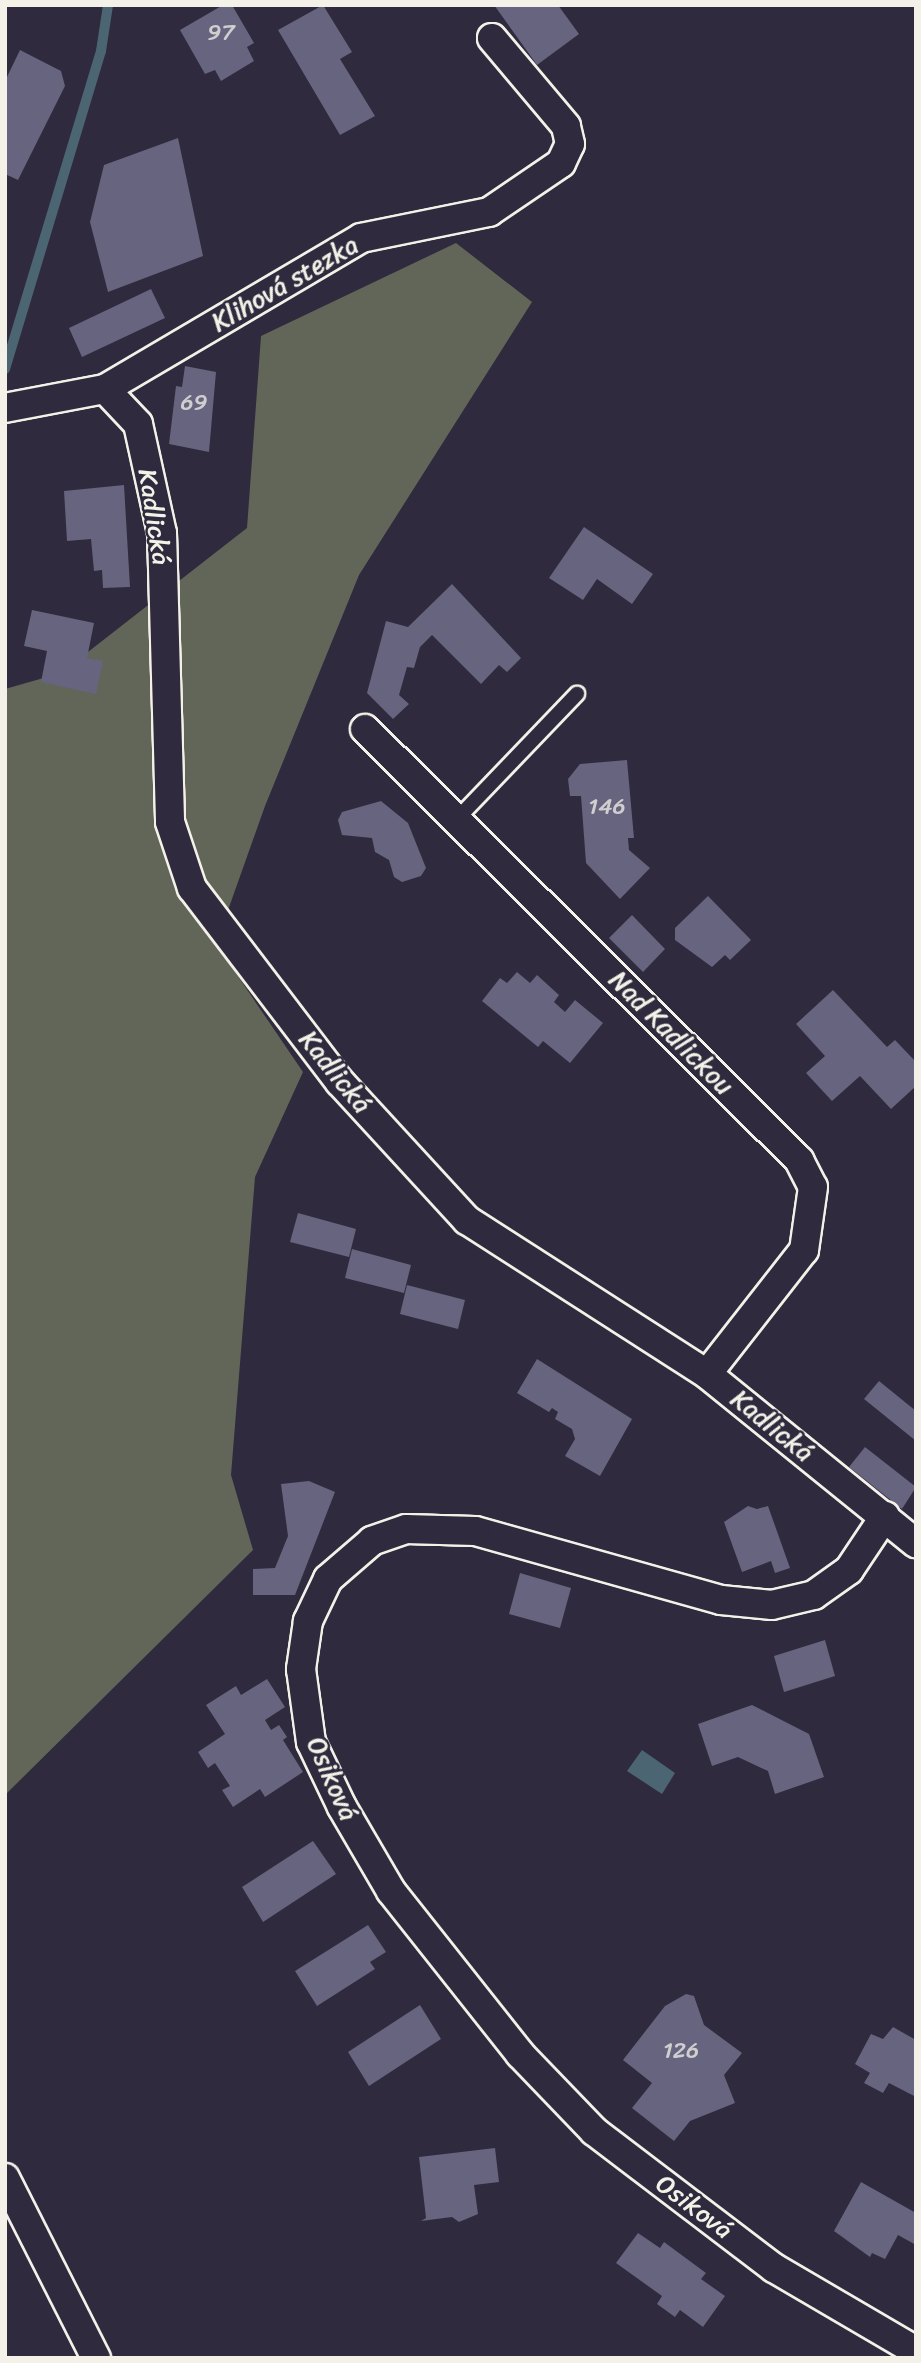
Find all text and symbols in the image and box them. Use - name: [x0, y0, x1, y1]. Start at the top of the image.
- house number: 97: [207, 19, 235, 47]
- street label: Klihová stezka: [206, 229, 364, 339]
- house number: 69: [180, 389, 208, 417]
- street label: Kadlická: [131, 467, 177, 567]
- house number: 146: [588, 793, 626, 821]
- street label: Nad Kadlickou: [603, 965, 739, 1101]
- street label: Kadlická: [292, 1024, 378, 1120]
- street label: Kadlická: [724, 1383, 820, 1469]
- street label: Osiková: [300, 1732, 364, 1826]
- house number: 126: [663, 2037, 699, 2065]
- street label: Osiková: [649, 2168, 739, 2246]

